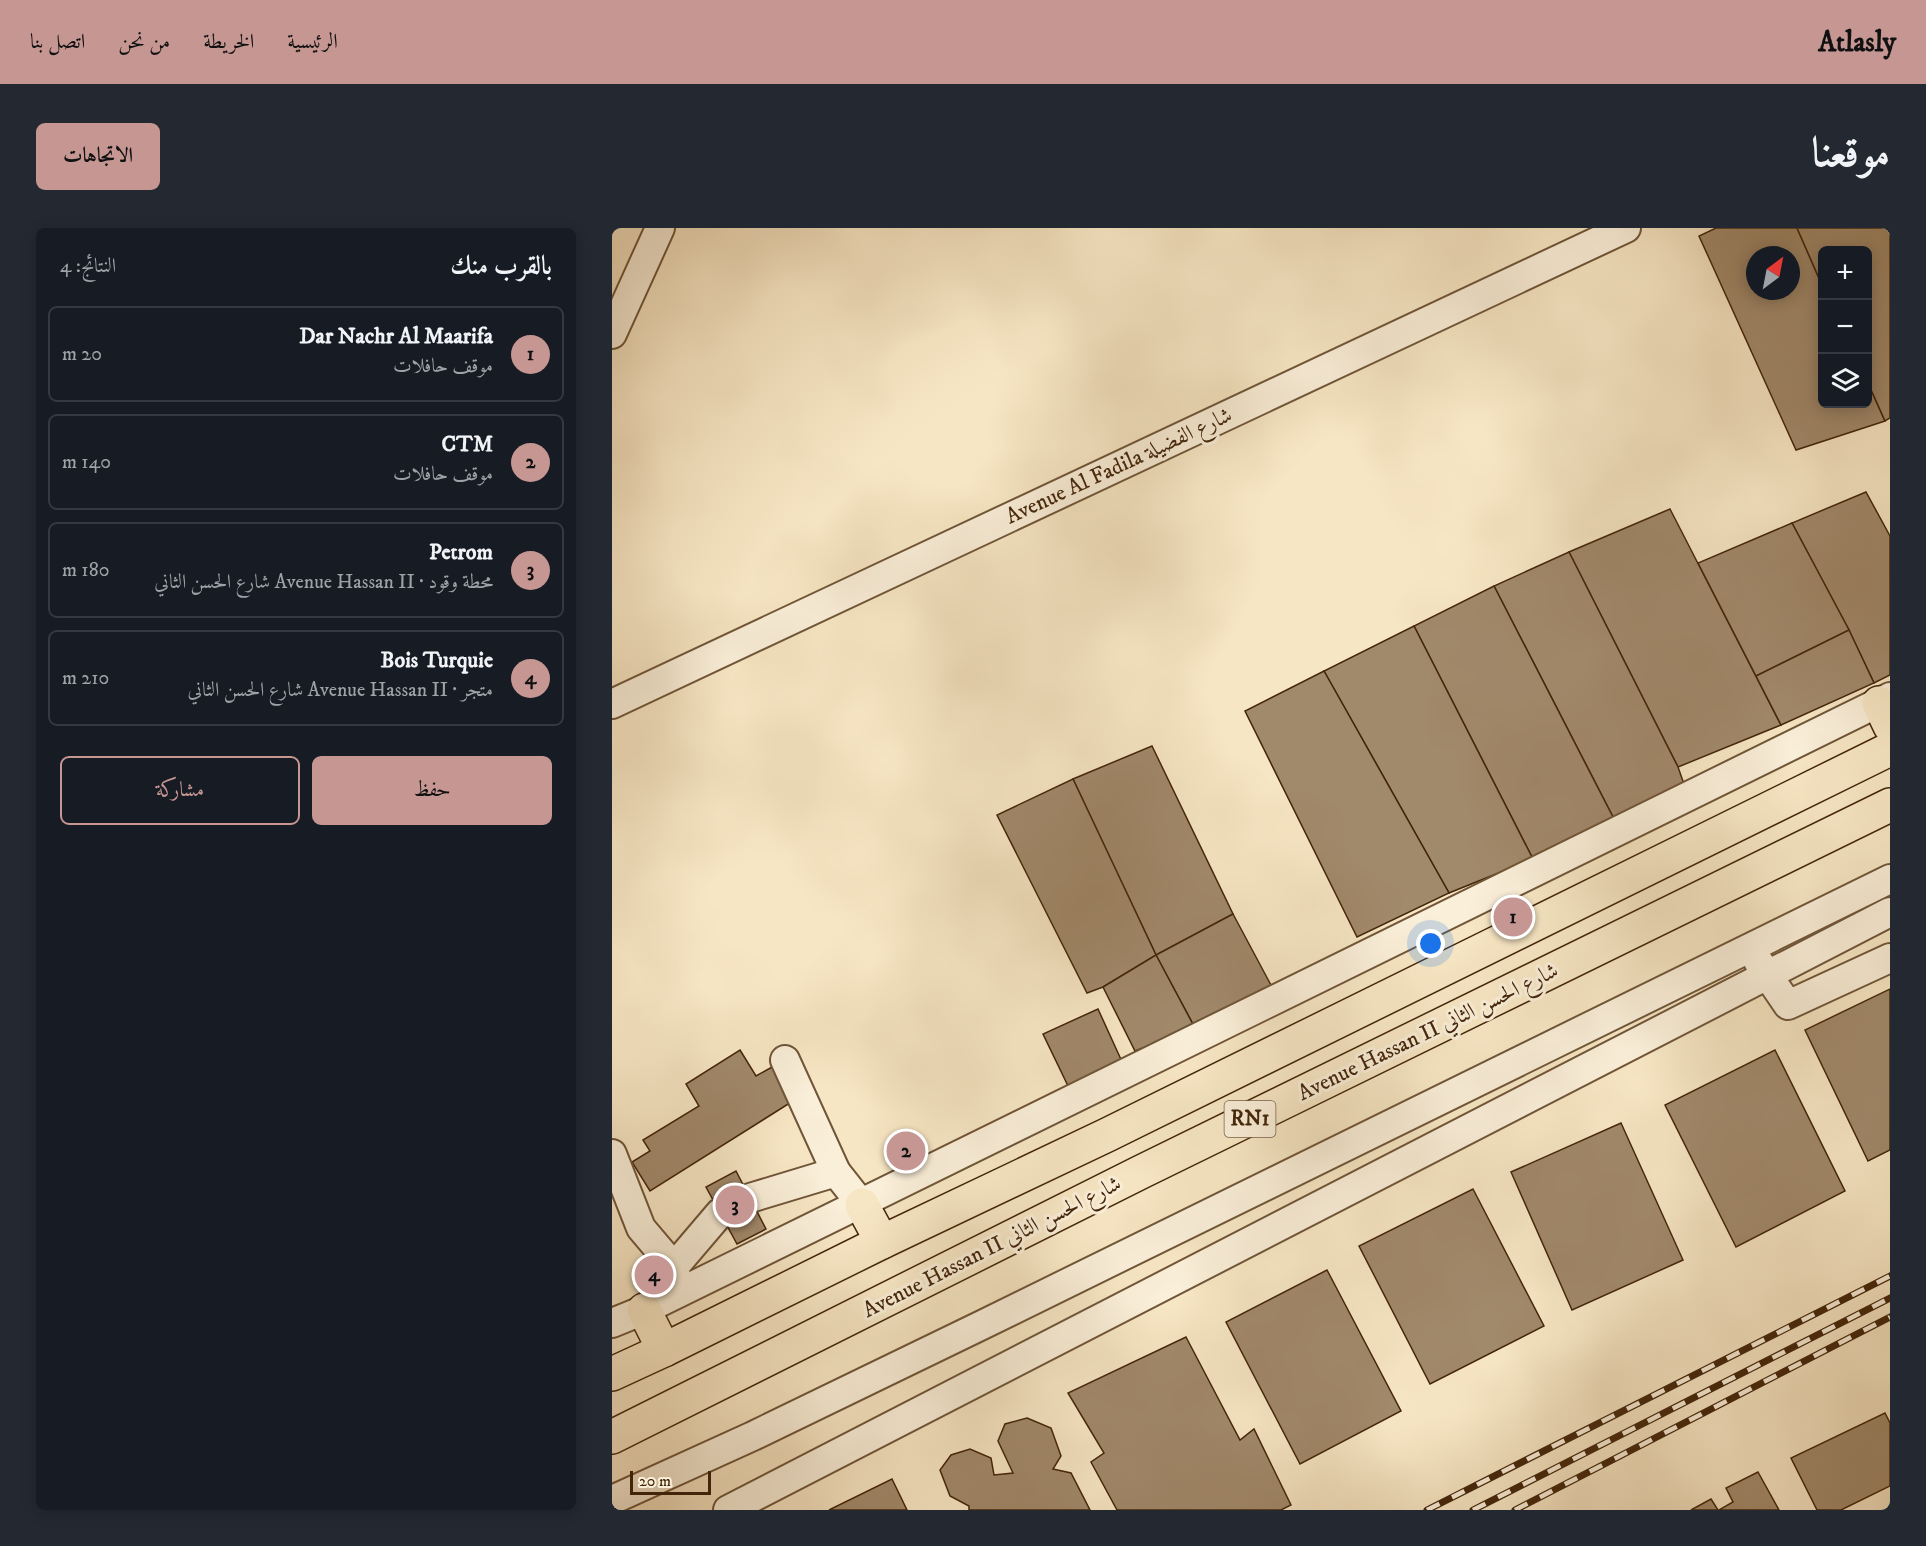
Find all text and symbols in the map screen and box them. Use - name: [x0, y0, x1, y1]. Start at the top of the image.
- text: Atlasly: [1818, 25, 1896, 60]
- text: اتصل بنا: [30, 29, 85, 55]
- text: من نحن: [118, 29, 170, 55]
- text: الخريطة: [203, 29, 254, 55]
- text: الرئيسية: [287, 29, 338, 55]
- button: الاتجاهات: [36, 123, 160, 190]
- text: موقعنا: [1812, 128, 1890, 180]
- north arrow: [1746, 246, 1800, 300]
- map controls: [1818, 246, 1872, 408]
- button: +: [1818, 246, 1872, 300]
- text: بالقرب منك: [450, 250, 552, 283]
- text: النتائج: 4: [60, 254, 116, 279]
- button: −: [1818, 300, 1872, 354]
- text: Dar Nachr Al Maarifa: [299, 323, 493, 350]
- text: 20 m: [62, 342, 102, 367]
- text: 1: [527, 342, 534, 367]
- text: موقف حافلات: [393, 354, 493, 379]
- button: layers: [1818, 354, 1872, 408]
- street label: Avenue Al Fadila شارع الفضيلة: [1001, 402, 1238, 534]
- text: CTM: [442, 431, 493, 458]
- text: 140 m: [62, 450, 111, 475]
- text: 2: [526, 450, 535, 475]
- text: موقف حافلات: [393, 462, 493, 487]
- text: Petrom: [429, 539, 493, 566]
- text: 180 m: [62, 558, 109, 583]
- text: 3: [527, 558, 534, 583]
- text: محطة وقود · Avenue Hassan II شارع الحسن الثاني: [154, 570, 493, 595]
- text: Bois Turquie: [381, 647, 493, 674]
- text: 210 m: [62, 666, 109, 691]
- text: 4: [525, 666, 536, 691]
- text: متجر · Avenue Hassan II شارع الحسن الثاني: [187, 678, 493, 703]
- button: مشاركة: [60, 756, 300, 825]
- button: حفظ: [312, 756, 552, 825]
- pin: 1: [1494, 894, 1532, 940]
- your location: [1416, 929, 1445, 958]
- street label: Avenue Hassan II شارع الحسن الثاني: [1293, 957, 1564, 1111]
- road number: RN1: [1224, 1101, 1276, 1137]
- pin: 2: [886, 1128, 926, 1174]
- street label: Avenue Hassan II شارع الحسن الثاني: [858, 1170, 1128, 1328]
- pin: 3: [716, 1182, 754, 1228]
- pin: 4: [634, 1252, 674, 1298]
- scale bar: [630, 1468, 711, 1496]
- text: 20 m: [639, 1471, 671, 1491]

